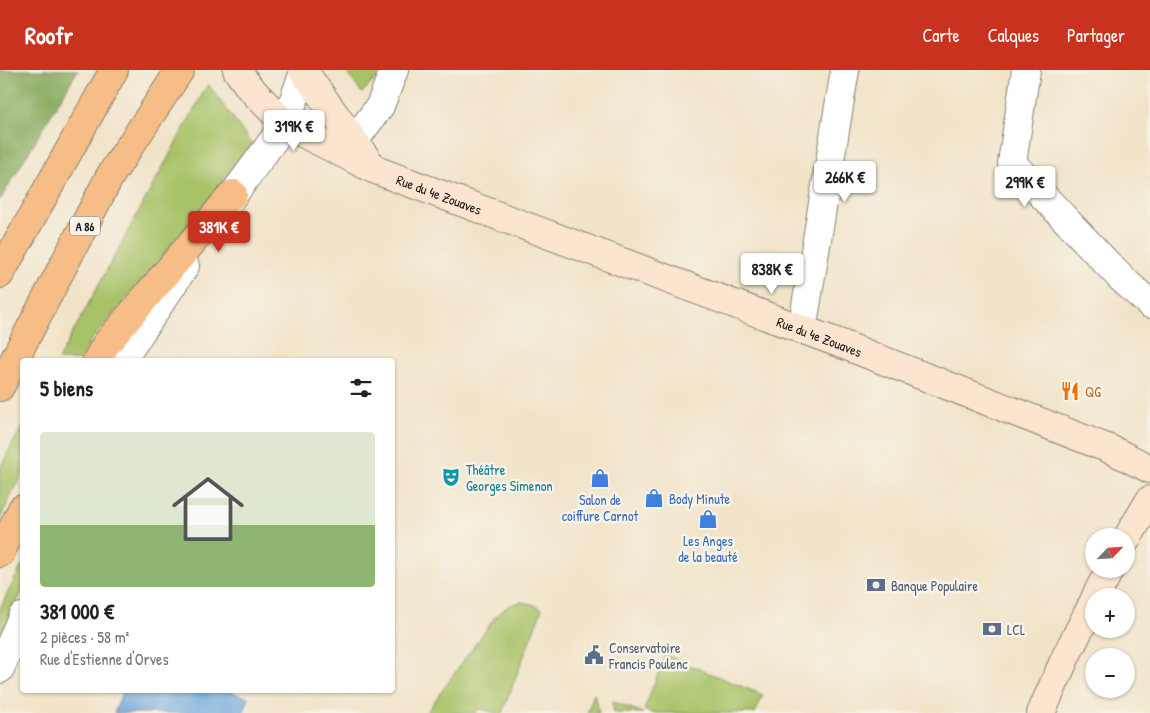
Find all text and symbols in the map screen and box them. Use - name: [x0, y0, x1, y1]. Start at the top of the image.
- text: Roofr: [25, 19, 73, 51]
- text: Carte: [922, 23, 960, 48]
- text: Calques: [988, 23, 1039, 48]
- text: Partager: [1067, 23, 1125, 48]
- pin: 319K €: [253, 109, 335, 152]
- text: 319K €: [275, 115, 313, 137]
- pin: 266K €: [804, 160, 886, 203]
- text: 266K €: [825, 166, 865, 188]
- pin: 299K €: [984, 166, 1066, 208]
- street label: Rue du 4e Zouaves: [394, 169, 485, 218]
- text: 299K €: [1006, 171, 1044, 193]
- pin: 381K €: [178, 210, 260, 253]
- road number: A 86: [70, 216, 100, 236]
- text: 381K €: [199, 216, 239, 238]
- pin: 838K €: [731, 252, 813, 295]
- text: 838K €: [752, 258, 792, 280]
- street label: Rue du 4e Zouaves: [774, 311, 865, 361]
- text: 5 biens: [40, 374, 93, 403]
- icon: filters: [347, 374, 375, 402]
- restaurant icon: QG: [1059, 380, 1081, 402]
- place label: QG: [1085, 382, 1101, 401]
- place label: Théâtre Georges Simenon: [466, 460, 553, 496]
- icon: home: [163, 464, 253, 554]
- theatre icon: Théâtre Georges Simenon: [440, 466, 462, 488]
- shop icon: Salon de coiffure Carnot: [589, 467, 611, 489]
- shop icon: Body Minute: [643, 487, 665, 509]
- place label: Body Minute: [669, 489, 731, 509]
- place label: Salon de coiffure Carnot: [562, 490, 639, 525]
- shop icon: Les Anges de la beauté: [697, 508, 719, 530]
- north arrow: [1085, 528, 1135, 578]
- map controls: [1085, 528, 1135, 698]
- place label: Les Anges de la beauté: [678, 531, 738, 566]
- bank icon: Banque Populaire: [865, 574, 887, 596]
- place label: Banque Populaire: [891, 576, 978, 596]
- button: +: [1085, 588, 1135, 638]
- text: 381 000 €: [40, 597, 114, 626]
- bank icon: LCL: [981, 618, 1003, 640]
- place label: LCL: [1007, 620, 1025, 639]
- text: 2 pièces · 58 m²: [40, 626, 129, 648]
- place label: Conservatoire Francis Poulenc: [608, 638, 688, 673]
- public building icon: Conservatoire Francis Poulenc: [583, 644, 605, 666]
- text: Rue d'Estienne d'Orves: [40, 648, 169, 670]
- button: −: [1085, 648, 1135, 698]

